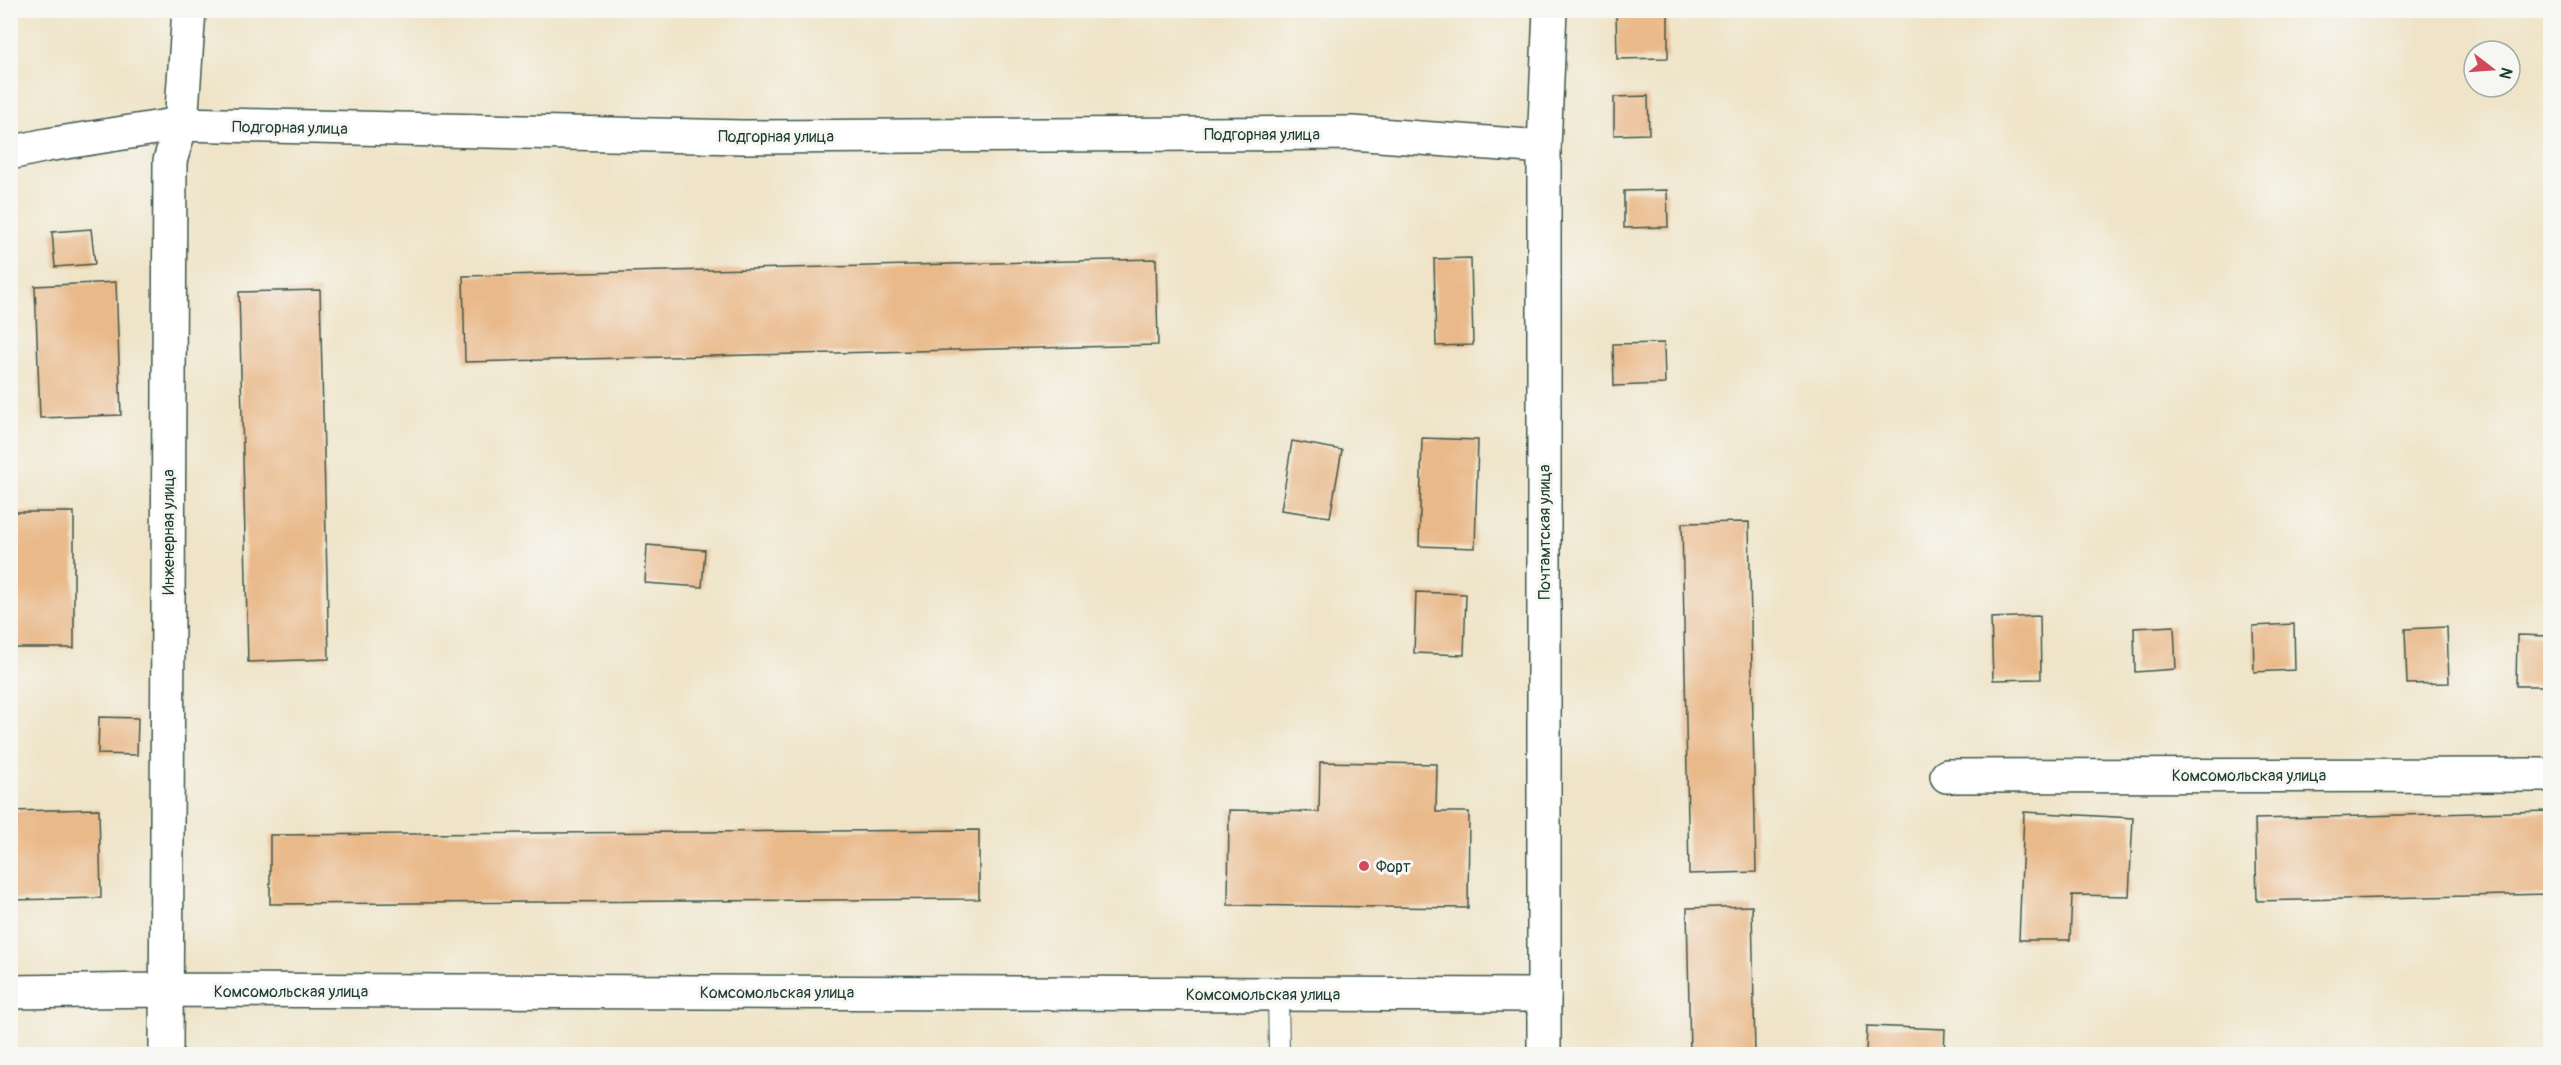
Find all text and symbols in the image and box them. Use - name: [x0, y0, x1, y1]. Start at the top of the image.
- north arrow: [2462, 39, 2522, 99]
- text: N: [2494, 65, 2517, 81]
- street label: Подгорная улица: [232, 117, 348, 139]
- street label: Подгорная улица: [1204, 125, 1320, 145]
- street label: Подгорная улица: [718, 127, 834, 147]
- street label: Почтамтская улица: [1535, 465, 1555, 599]
- street label: Инженерная улица: [159, 469, 179, 595]
- street label: Комсомольская улица: [2172, 766, 2326, 786]
- place label: Форт: [1376, 857, 1411, 877]
- marker: Форт: [1357, 859, 1371, 873]
- street label: Комсомольская улица: [214, 982, 368, 1002]
- street label: Комсомольская улица: [700, 983, 854, 1003]
- street label: Комсомольская улица: [1186, 985, 1340, 1005]

